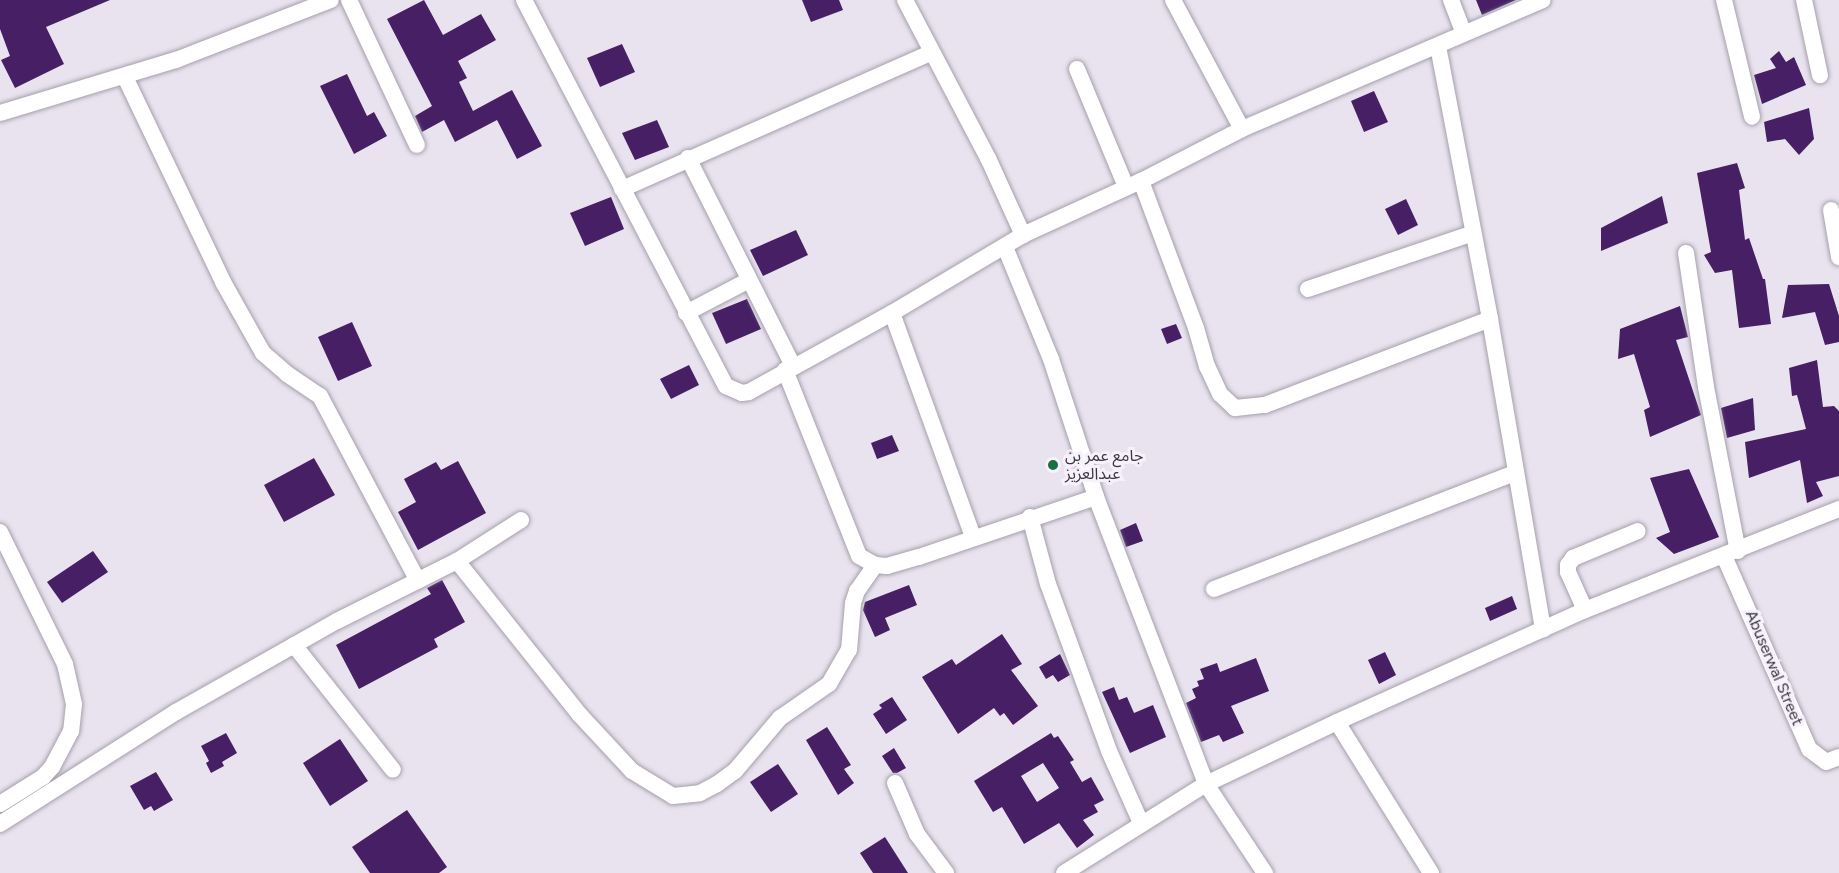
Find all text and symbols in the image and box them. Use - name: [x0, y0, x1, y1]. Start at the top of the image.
- place label: جامع عمر بن عبدالعزيز: [1065, 446, 1143, 484]
- marker: جامع عمر بن عبدالعزيز: [1046, 458, 1060, 472]
- street label: Abuserwal Street: [1741, 607, 1807, 729]

